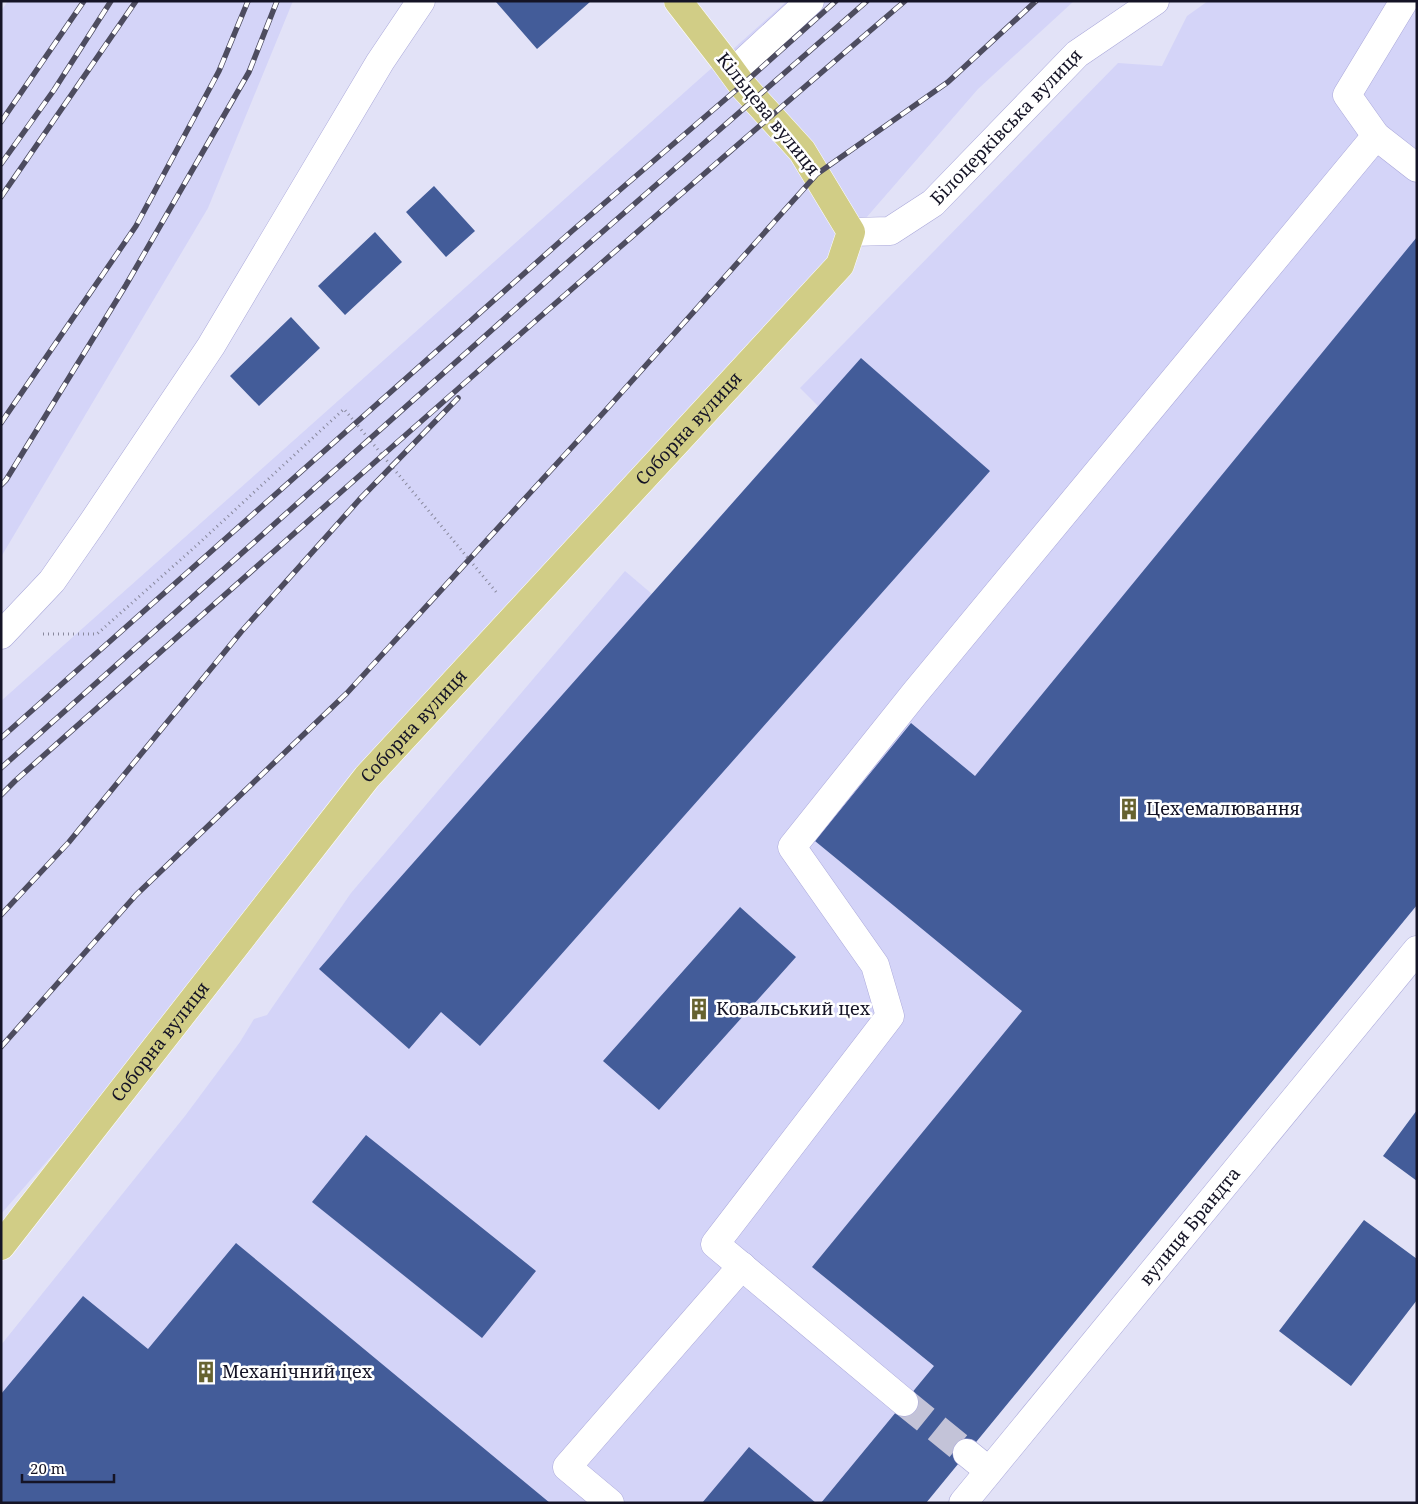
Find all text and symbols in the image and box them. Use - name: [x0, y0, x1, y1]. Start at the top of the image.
- street label: Білоцерківська вулиця: [925, 43, 1087, 210]
- street label: Кільцева вулиця: [712, 47, 826, 180]
- street label: Соборна вулиця: [629, 366, 746, 490]
- street label: Соборна вулиця: [355, 664, 472, 787]
- building icon: Цех емалювання: [1116, 796, 1142, 822]
- place label: Цех емалювання: [1146, 796, 1300, 820]
- street label: Соборна вулиця: [105, 976, 214, 1106]
- building icon: Ковальський цех: [686, 996, 712, 1022]
- place label: Ковальський цех: [716, 996, 871, 1020]
- street label: вулиця Брандта: [1134, 1162, 1245, 1290]
- building icon: Механічний цех: [193, 1359, 219, 1385]
- place label: Механічний цех: [222, 1359, 373, 1383]
- scale bar: [22, 1452, 115, 1484]
- text: 20 m: [30, 1458, 65, 1478]

